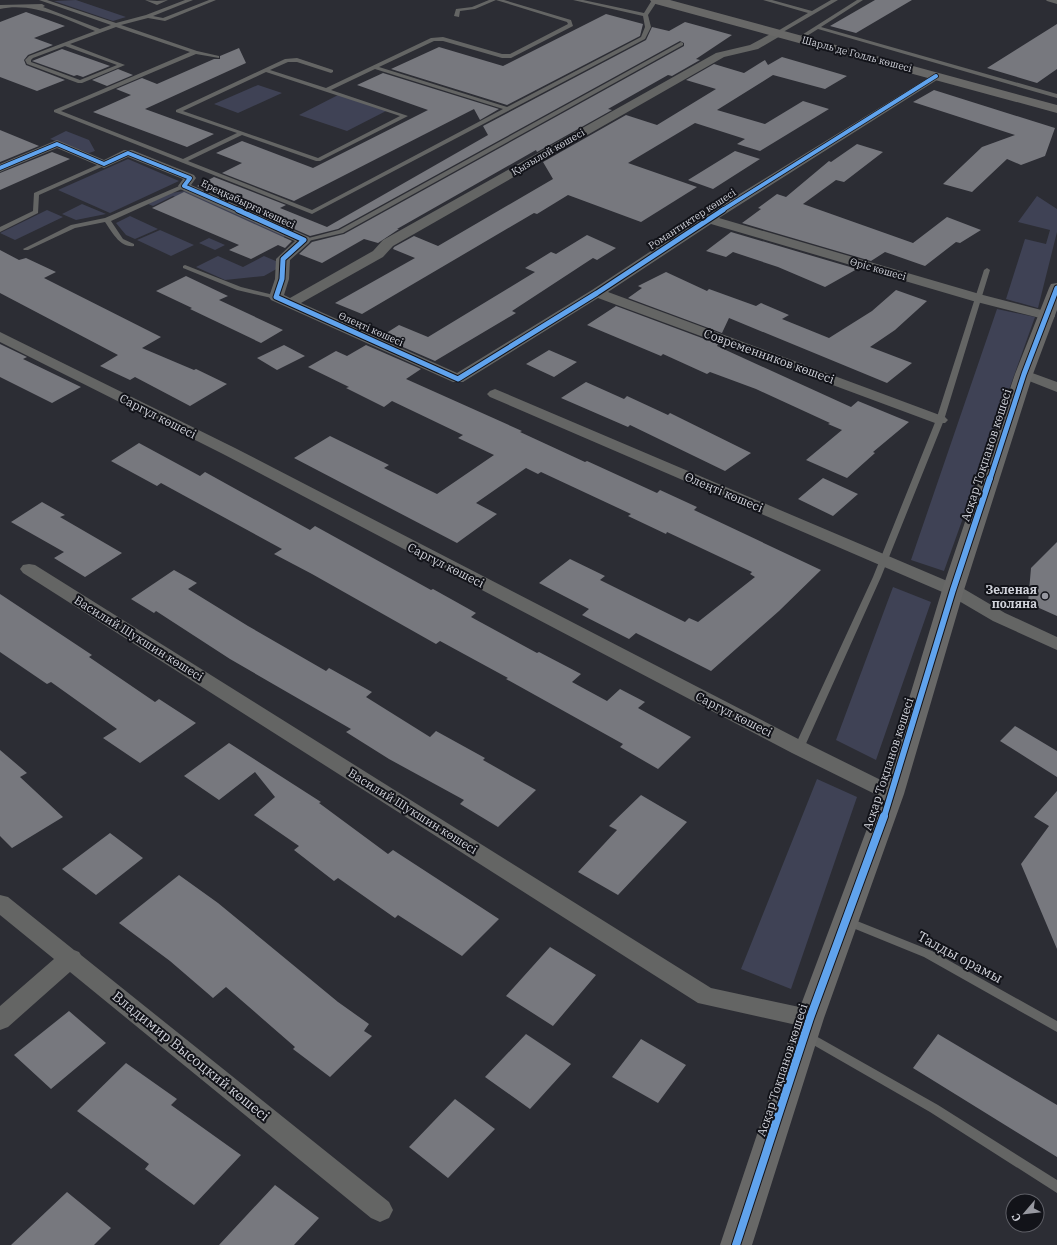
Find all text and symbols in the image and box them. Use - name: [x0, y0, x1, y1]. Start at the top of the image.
- street label: Шарль де Голль көшесі: [801, 33, 913, 75]
- street label: Қызылой көшесі: [509, 126, 587, 178]
- street label: Ереңқабырға көшесі: [199, 176, 297, 232]
- street label: Романтиктер көшесі: [646, 186, 738, 252]
- street label: Өріс көшесі: [848, 255, 908, 283]
- street label: Өлеңті көшесі: [337, 309, 405, 349]
- street label: Современников көшесі: [702, 325, 837, 387]
- street label: Асқар Тоқпанов көшесі: [957, 387, 1015, 523]
- street label: Саргүл көшесі: [117, 390, 199, 442]
- street label: Өлеңті көшесі: [683, 469, 766, 515]
- street label: Саргүл көшесі: [405, 539, 487, 591]
- place label: Зеленая поляна: [985, 582, 1037, 611]
- marker: Зеленая поляна: [1040, 591, 1050, 601]
- street label: Василий Шукшин көшесі: [72, 592, 207, 684]
- street label: Саргүл көшесі: [693, 688, 775, 740]
- street label: Асқар Тоқпанов көшесі: [859, 696, 917, 832]
- street label: Василий Шукшин көшесі: [346, 765, 481, 857]
- street label: Талды орамы: [914, 927, 1006, 987]
- street label: Владимир Высоцкий көшесі: [109, 987, 273, 1125]
- street label: Асқар Тоқпанов көшесі: [753, 1002, 811, 1138]
- north arrow: [1005, 1193, 1045, 1233]
- text: С: [1008, 1211, 1024, 1224]

